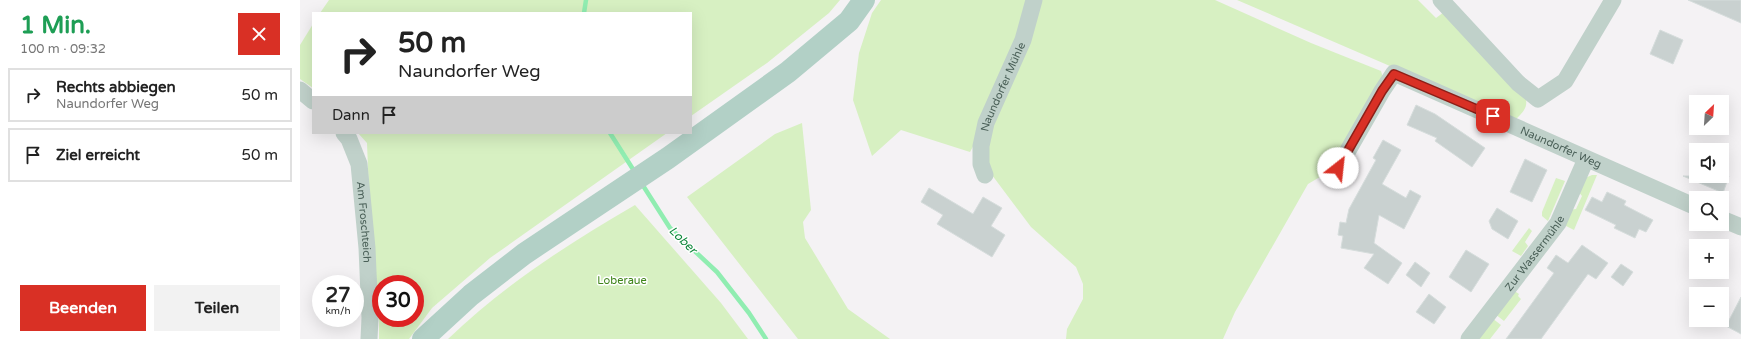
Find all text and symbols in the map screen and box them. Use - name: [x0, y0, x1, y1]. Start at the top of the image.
- text: 1 Min.: [20, 11, 91, 40]
- button: close: [238, 13, 280, 55]
- text: 50 m: [398, 26, 466, 60]
- icon: right: [332, 28, 384, 80]
- street label: Naundorfer Mühle: [978, 40, 1028, 133]
- text: 100 m · 09:32: [20, 41, 106, 57]
- text: Naundorfer Weg: [398, 60, 541, 82]
- text: Rechts abbiegen: [56, 78, 176, 96]
- icon: right: [22, 84, 44, 106]
- text: 50 m: [241, 86, 278, 104]
- north arrow: [1689, 95, 1729, 135]
- map controls: [1689, 95, 1729, 327]
- text: Naundorfer Weg: [56, 96, 159, 112]
- pin: [1476, 99, 1510, 133]
- icon: arrive: [378, 104, 400, 126]
- icon: arrive: [1482, 105, 1504, 127]
- text: Dann: [332, 106, 370, 124]
- street label: Naundorfer Weg: [1518, 123, 1604, 171]
- button: sound: [1689, 143, 1729, 183]
- icon: arrive: [22, 144, 44, 166]
- text: Ziel erreicht: [56, 146, 140, 164]
- text: 50 m: [241, 146, 278, 164]
- position arrow: [1317, 147, 1359, 189]
- street label: Am Froschteich: [354, 181, 374, 263]
- button: search: [1689, 191, 1729, 231]
- street label: Zur Wassermühle: [1502, 214, 1567, 293]
- water label: Lober: [666, 223, 701, 258]
- button: +: [1689, 239, 1729, 279]
- park label: Loberaue: [597, 274, 647, 287]
- speed limit sign: 30: [372, 275, 424, 327]
- text: 27: [325, 284, 351, 308]
- button: Beenden: [20, 285, 146, 331]
- button: Teilen: [154, 285, 280, 331]
- button: −: [1689, 287, 1729, 327]
- text: km/h: [325, 305, 351, 317]

